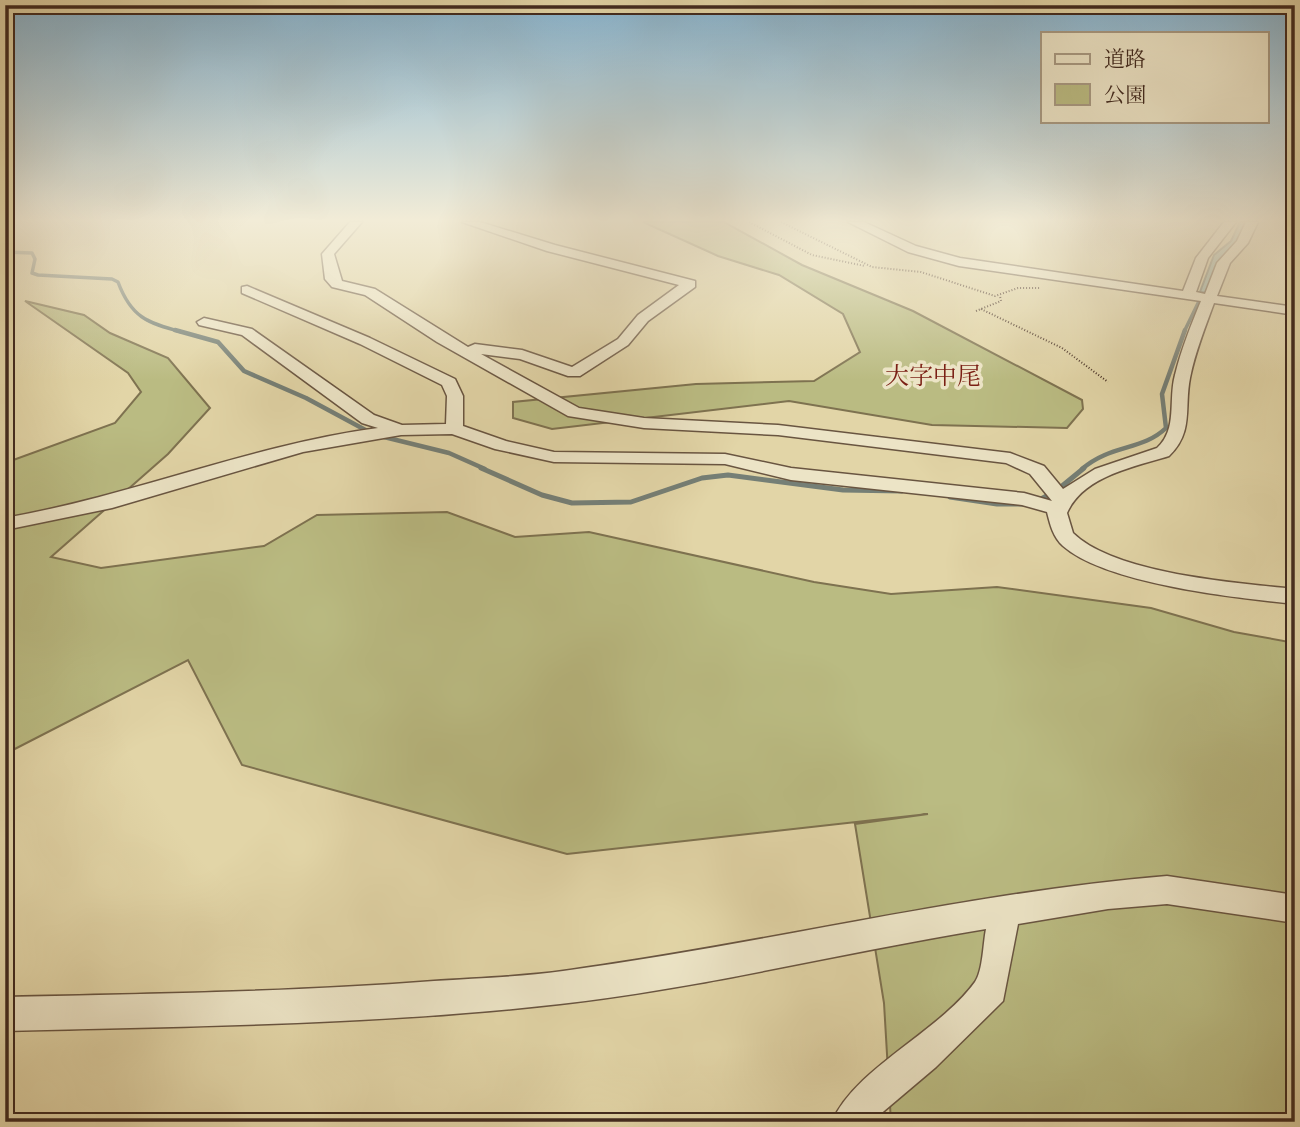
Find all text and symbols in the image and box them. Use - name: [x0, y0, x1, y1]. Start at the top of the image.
- legend: [1041, 32, 1268, 122]
- text: 道路: [1104, 48, 1146, 71]
- text: 公園: [1104, 84, 1146, 107]
- district label: 大字中尾: [885, 363, 981, 390]

